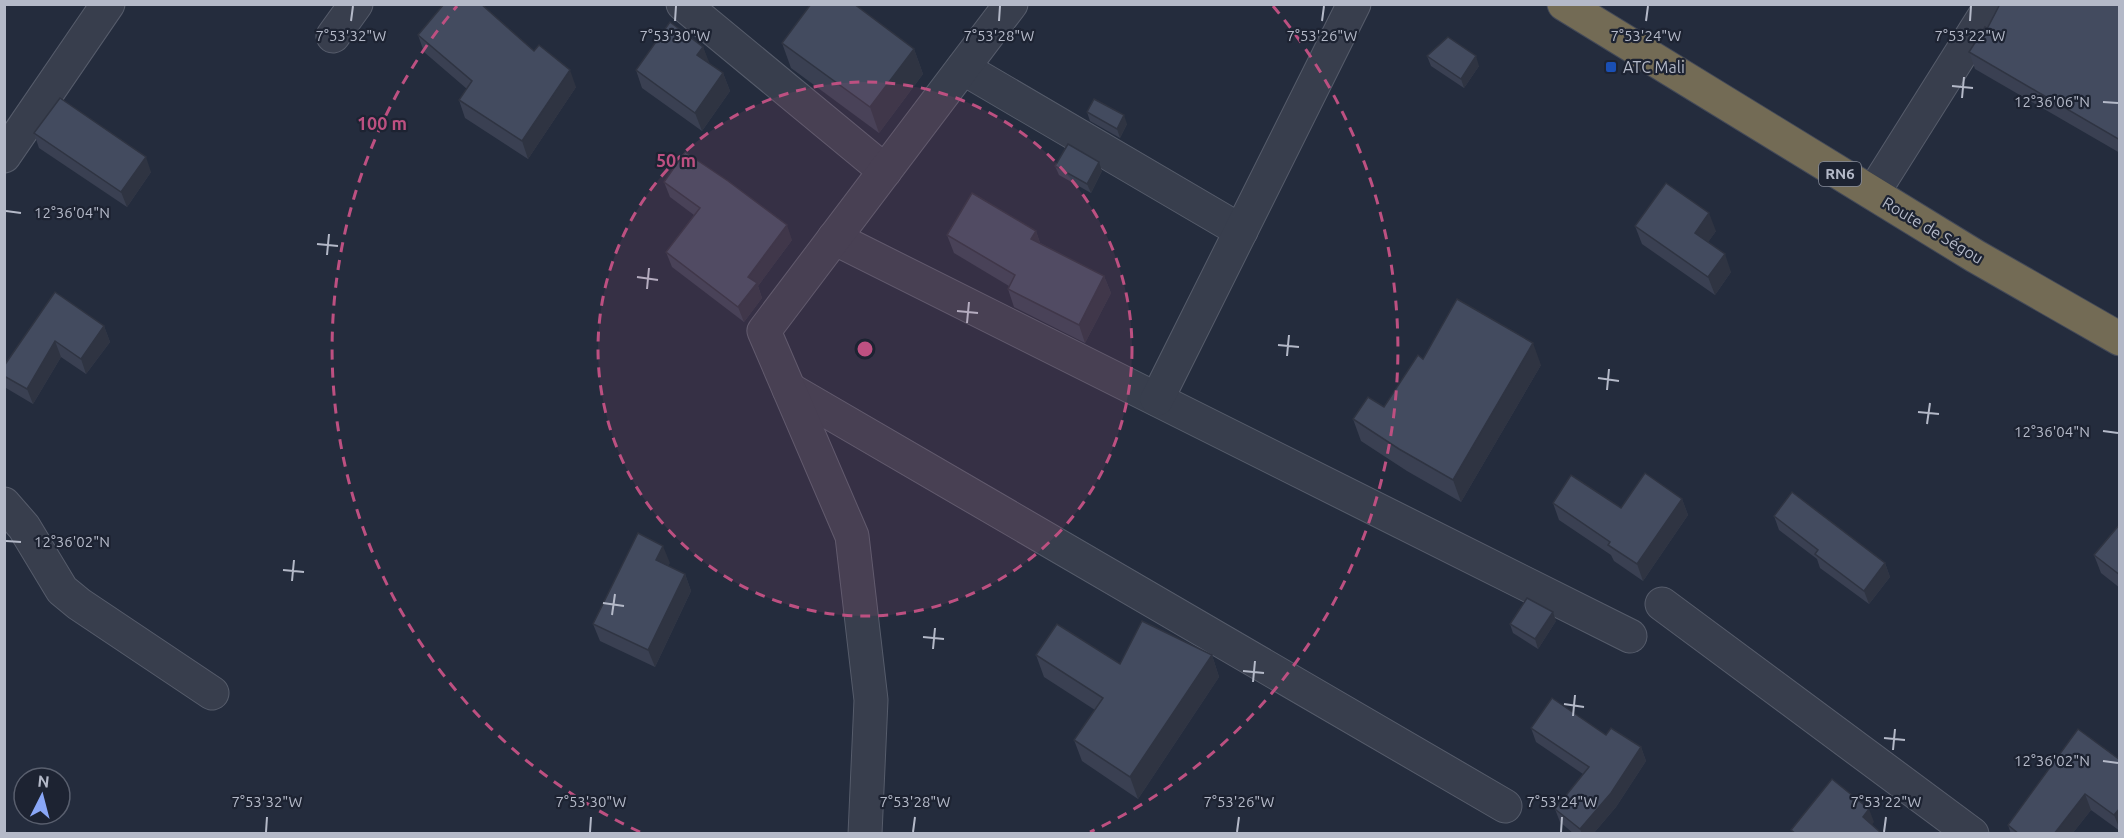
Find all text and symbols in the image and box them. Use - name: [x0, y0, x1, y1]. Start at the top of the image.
- text: 7°53'32"W: [316, 27, 387, 44]
- text: 7°53'30"W: [640, 27, 711, 44]
- text: 7°53'28"W: [964, 27, 1035, 44]
- text: 7°53'26"W: [1287, 27, 1358, 44]
- text: 7°53'24"W: [1611, 27, 1682, 44]
- text: 7°53'22"W: [1935, 27, 2006, 44]
- place label: ATC Mali: [1623, 58, 1685, 76]
- marker: ATC Mali: [1604, 60, 1618, 74]
- text: 12°36'06"N: [2014, 93, 2090, 110]
- text: 100 m: [357, 113, 407, 133]
- text: 50 m: [656, 150, 696, 170]
- road number: RN6: [1819, 162, 1861, 186]
- street label: Route de Ségou: [1880, 193, 1986, 267]
- text: 12°36'04"N: [34, 204, 110, 221]
- centre of rings: [855, 339, 875, 359]
- text: 12°36'04"N: [2014, 423, 2090, 440]
- text: 12°36'02"N: [34, 533, 110, 550]
- text: 12°36'02"N: [2014, 752, 2090, 769]
- north arrow: [12, 766, 72, 826]
- text: N: [37, 772, 50, 791]
- text: 7°53'32"W: [232, 793, 303, 810]
- text: 7°53'30"W: [556, 793, 627, 810]
- text: 7°53'28"W: [880, 793, 951, 810]
- text: 7°53'26"W: [1204, 793, 1275, 810]
- text: 7°53'24"W: [1527, 793, 1598, 810]
- text: 7°53'22"W: [1851, 793, 1922, 810]

